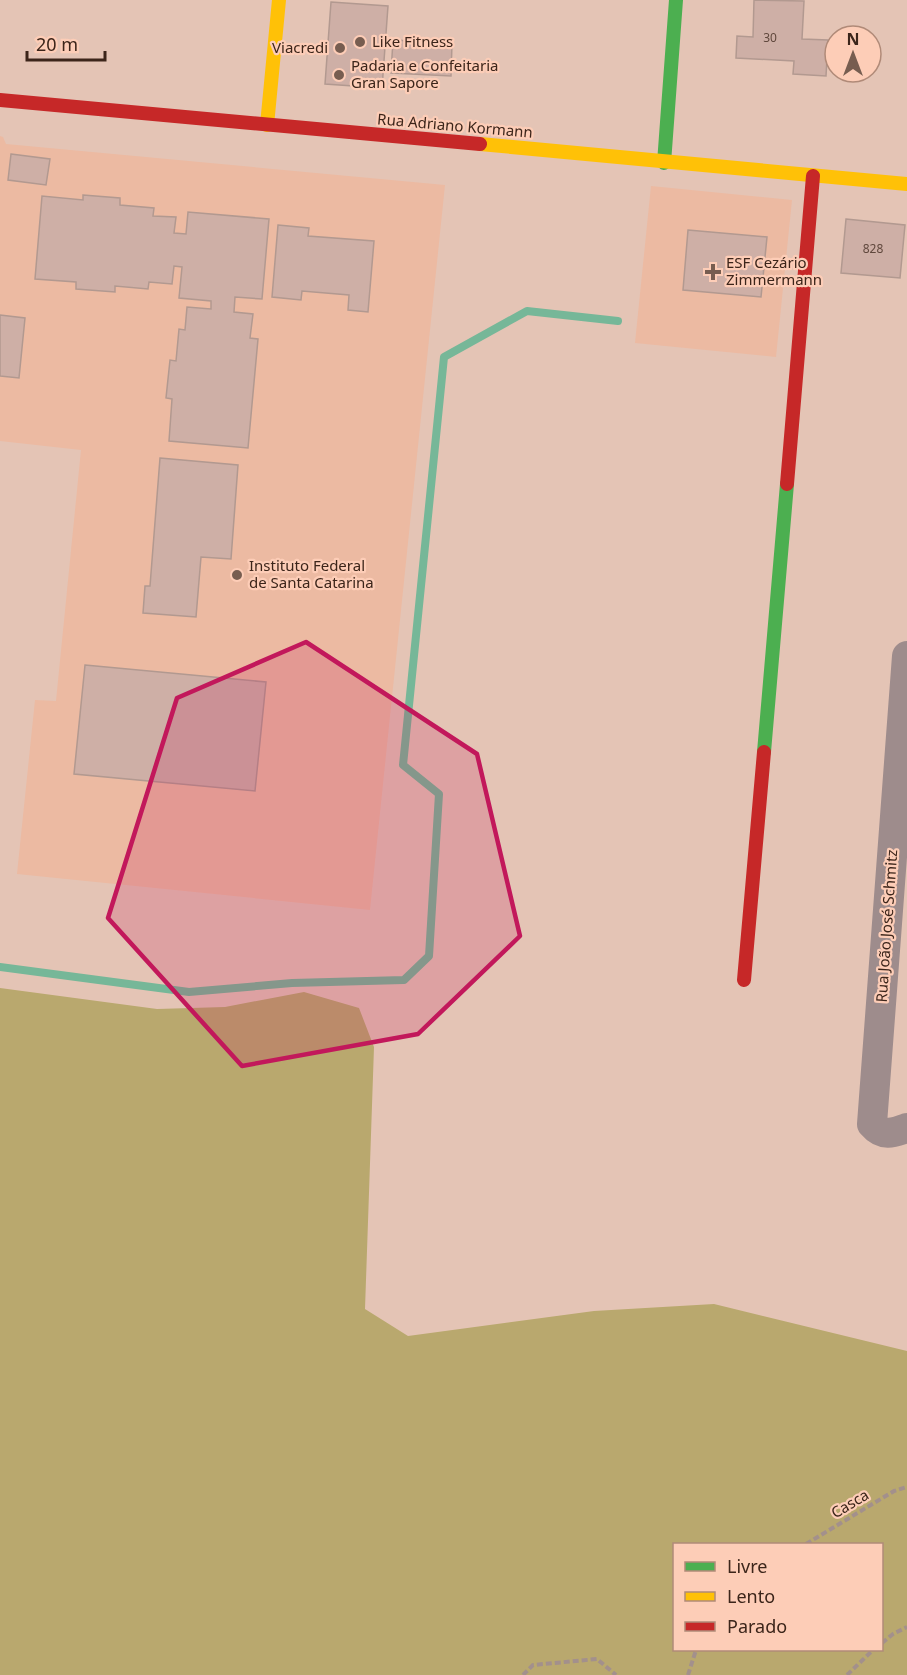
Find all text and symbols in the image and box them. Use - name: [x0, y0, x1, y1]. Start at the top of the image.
- scale bar: [27, 24, 105, 62]
- north arrow: [823, 24, 883, 84]
- text: N: [846, 28, 860, 50]
- house number: 30: [763, 29, 777, 46]
- place label: Like Fitness: [372, 31, 453, 51]
- text: 20 m: [36, 32, 78, 56]
- marker: Like Fitness: [353, 35, 367, 49]
- place label: Viacredi: [272, 37, 328, 57]
- marker: Viacredi: [333, 41, 347, 55]
- place label: Padaria e Confeitaria Gran Sapore: [351, 55, 499, 92]
- marker: Padaria e Confeitaria Gran Sapore: [332, 68, 346, 82]
- street label: Rua Adriano Kormann: [377, 108, 534, 142]
- house number: 828: [863, 240, 883, 257]
- place label: ESF Cezário Zimmermann: [726, 252, 822, 289]
- marker: ESF Cezário Zimmermann: [704, 263, 722, 281]
- place label: Instituto Federal de Santa Catarina: [249, 555, 374, 592]
- marker: Instituto Federal de Santa Catarina: [230, 568, 244, 582]
- street label: Rua João José Schmitz: [871, 849, 901, 1003]
- street label: Casca: [827, 1484, 872, 1522]
- legend: [673, 1543, 883, 1651]
- text: Livre: [727, 1554, 767, 1578]
- text: Lento: [727, 1584, 775, 1608]
- text: Parado: [727, 1614, 787, 1638]

